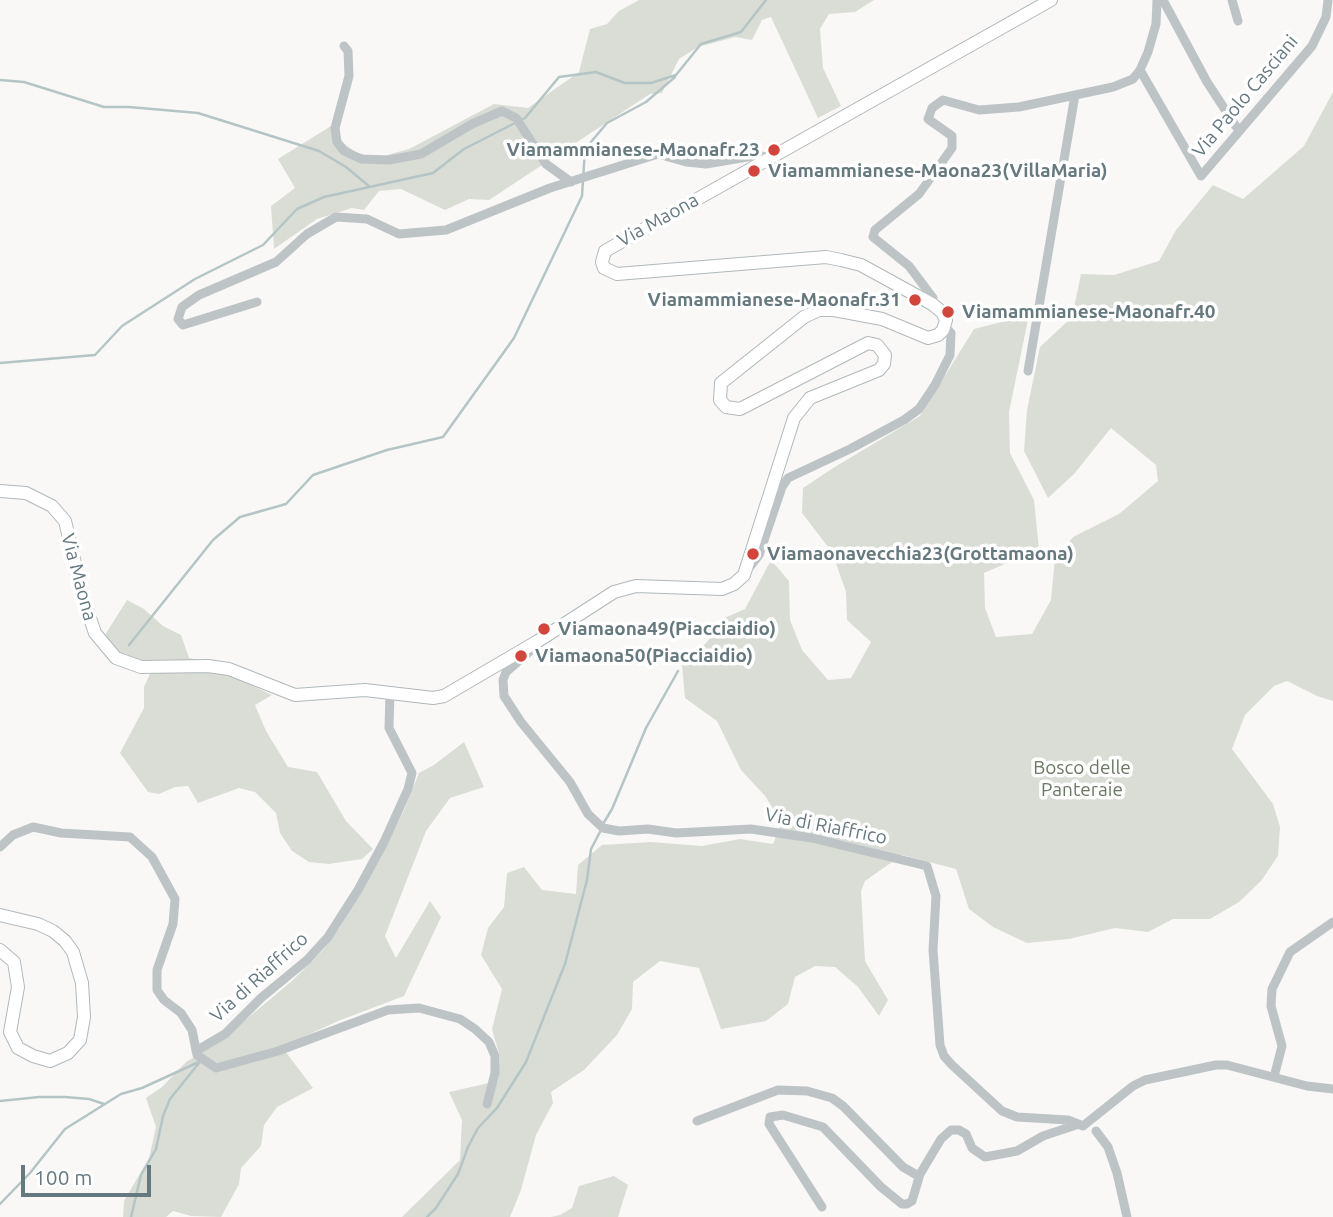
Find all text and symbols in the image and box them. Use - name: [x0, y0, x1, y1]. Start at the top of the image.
- street label: Via Paolo Casciani: [1187, 30, 1303, 162]
- place label: Viamammianese-Maonafr.23: [506, 139, 760, 161]
- marker: Viamammianese-Maonafr.23: [766, 142, 782, 158]
- place label: Viamammianese-Maona23(VillaMaria): [768, 160, 1107, 182]
- marker: Viamammianese-Maona23(VillaMaria): [746, 163, 762, 179]
- street label: Via Maona: [613, 188, 703, 252]
- place label: Viamammianese-Maonafr.31: [647, 289, 901, 311]
- marker: Viamammianese-Maonafr.31: [907, 292, 923, 308]
- place label: Viamammianese-Maonafr.40: [962, 301, 1216, 323]
- marker: Viamammianese-Maonafr.40: [940, 304, 956, 320]
- street label: Via Maona: [56, 531, 102, 623]
- place label: Viamaonavecchia23(Grottamaona): [767, 543, 1074, 565]
- marker: Viamaonavecchia23(Grottamaona): [745, 546, 761, 562]
- place label: Viamaona49(Piacciaidio): [558, 618, 776, 640]
- marker: Viamaona49(Piacciaidio): [536, 621, 552, 637]
- place label: Viamaona50(Piacciaidio): [535, 645, 753, 667]
- marker: Viamaona50(Piacciaidio): [513, 648, 529, 664]
- park label: Bosco delle Panteraie: [1033, 757, 1131, 801]
- street label: Via di Riaffrico: [763, 803, 889, 849]
- street label: Via di Riaffrico: [205, 927, 313, 1027]
- scale bar: [24, 1150, 154, 1194]
- text: 100 m: [34, 1165, 92, 1189]

